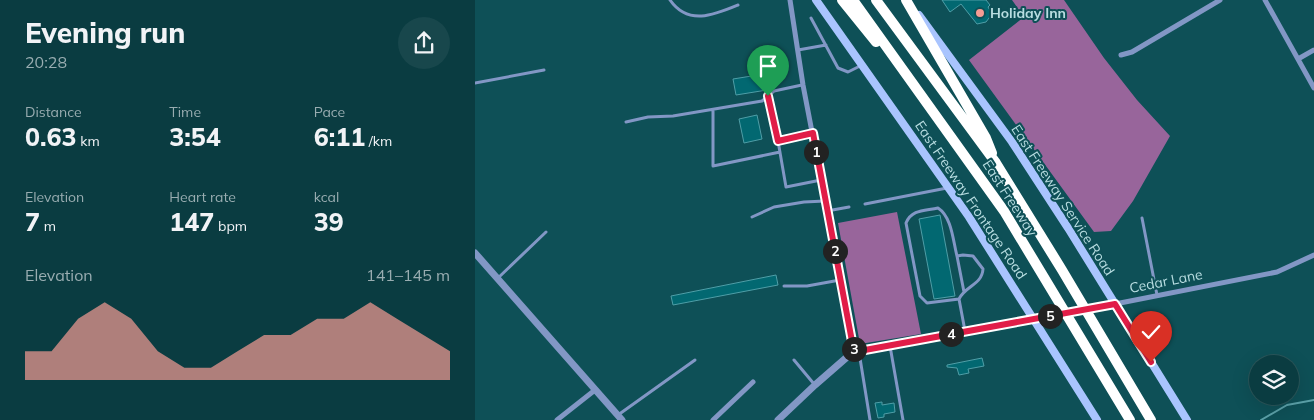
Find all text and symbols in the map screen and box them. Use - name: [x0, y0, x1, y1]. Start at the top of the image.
- place label: Holiday Inn: [990, 4, 1066, 22]
- marker: Holiday Inn: [974, 7, 986, 19]
- text: Evening run: [25, 15, 185, 50]
- button: share: [398, 17, 450, 69]
- pin: [747, 45, 789, 96]
- text: 20:28: [25, 52, 67, 72]
- icon: arrive: [754, 52, 782, 80]
- text: Distance: [25, 103, 82, 121]
- text: Time: [169, 103, 201, 121]
- text: Pace: [314, 103, 345, 121]
- street label: East Freeway Frontage Road: [911, 117, 1031, 283]
- text: 0.63: [25, 121, 77, 152]
- text: 3:54: [169, 121, 221, 152]
- text: 6:11: [314, 121, 365, 152]
- street label: East Freeway Service Road: [1007, 121, 1119, 279]
- text: km: [77, 132, 100, 150]
- text: /km: [365, 132, 392, 150]
- pin: 1: [803, 140, 829, 164]
- text: 1: [812, 143, 821, 161]
- street label: East Freeway: [979, 156, 1042, 240]
- text: Elevation: [25, 188, 84, 206]
- text: Heart rate: [169, 188, 236, 206]
- text: kcal: [314, 188, 339, 206]
- text: 7: [25, 206, 40, 237]
- text: 147: [169, 206, 214, 237]
- text: 39: [314, 206, 344, 237]
- text: m: [40, 217, 56, 235]
- text: bpm: [214, 217, 247, 235]
- pin: 2: [823, 238, 847, 264]
- text: 2: [831, 242, 840, 260]
- text: Elevation: [25, 265, 93, 285]
- text: 141–145 m: [366, 265, 450, 285]
- street label: Cedar Lane: [1128, 265, 1204, 297]
- pin: 5: [1037, 304, 1063, 328]
- text: 5: [1046, 307, 1055, 325]
- pin: [1130, 311, 1172, 362]
- icon: check: [1137, 318, 1165, 346]
- pin: 4: [939, 322, 963, 346]
- text: 4: [947, 325, 956, 343]
- pin: 3: [841, 336, 867, 362]
- text: 3: [850, 340, 859, 358]
- map controls: [1249, 355, 1299, 405]
- button: layers: [1249, 355, 1299, 405]

